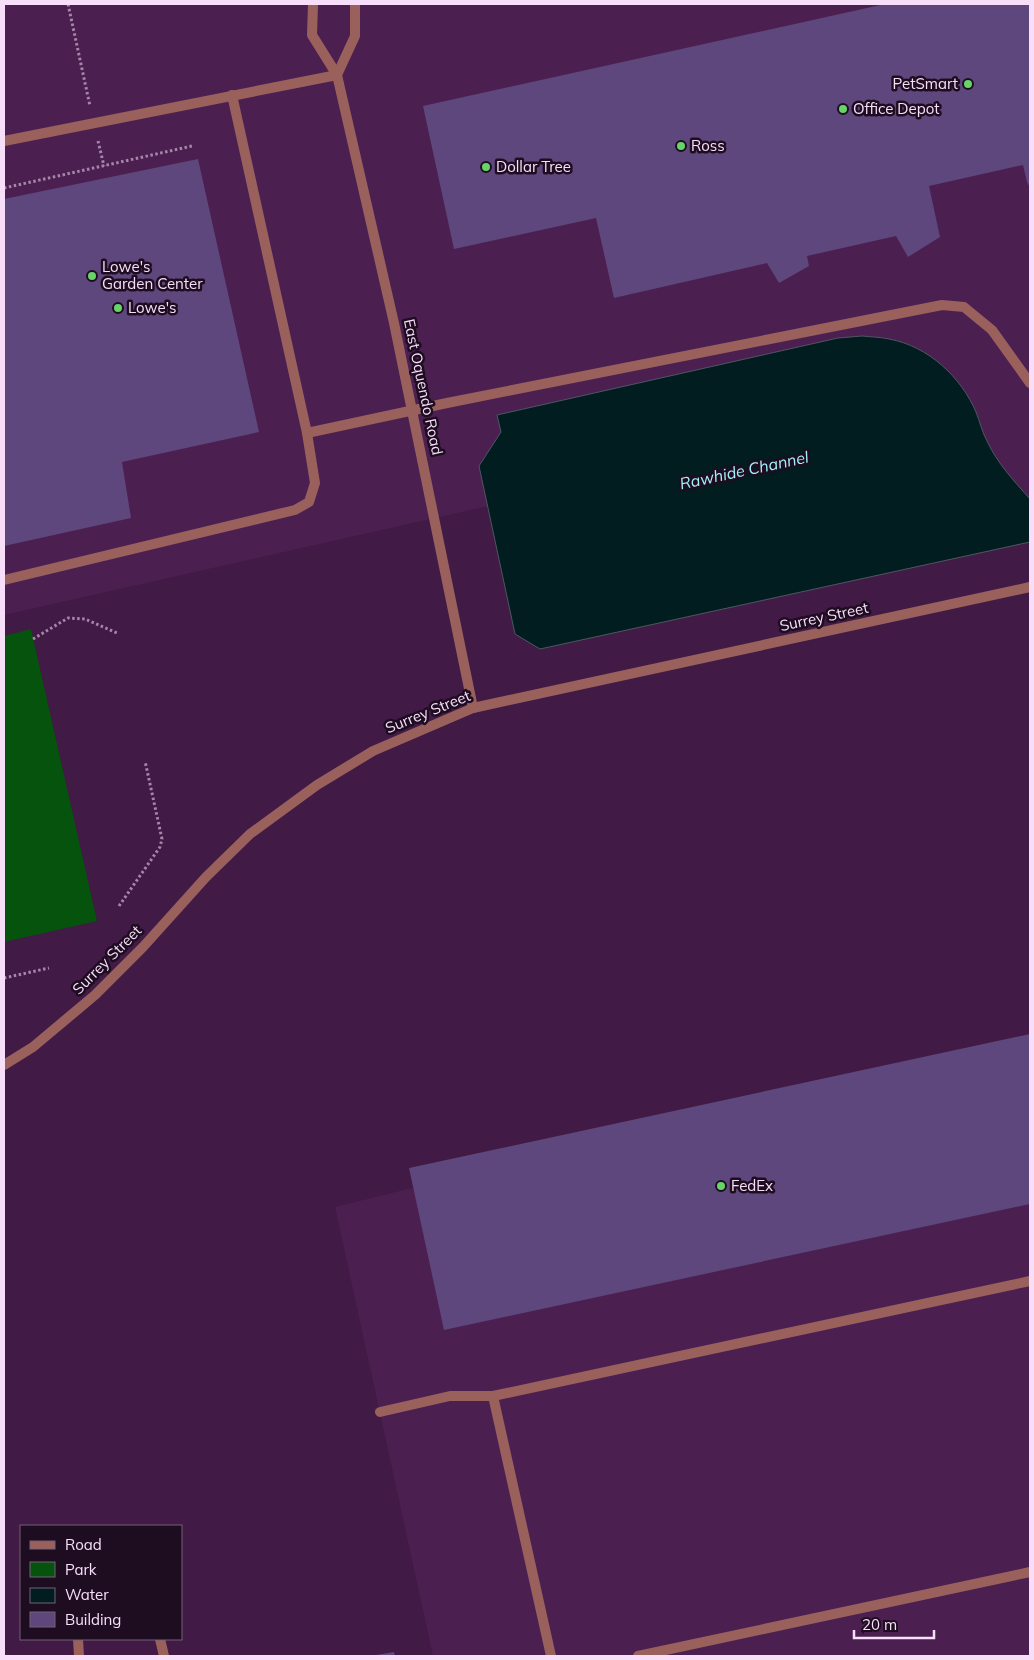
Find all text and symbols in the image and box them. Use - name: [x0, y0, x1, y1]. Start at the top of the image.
- place label: PetSmart: [893, 74, 958, 93]
- marker: PetSmart: [962, 78, 974, 90]
- place label: Office Depot: [853, 99, 939, 118]
- marker: Office Depot: [837, 103, 849, 115]
- place label: Ross: [691, 136, 725, 155]
- marker: Ross: [675, 140, 687, 152]
- place label: Dollar Tree: [496, 157, 571, 176]
- marker: Dollar Tree: [480, 161, 492, 173]
- place label: Lowe's Garden Center: [102, 257, 203, 293]
- marker: Lowe's Garden Center: [86, 270, 98, 282]
- place label: Lowe's: [128, 298, 176, 317]
- marker: Lowe's: [112, 302, 124, 314]
- street label: East Oquendo Road: [400, 317, 447, 457]
- water label: Rawhide Channel: [678, 447, 810, 493]
- street label: Surrey Street: [778, 598, 870, 635]
- street label: Surrey Street: [382, 686, 473, 737]
- street label: Surrey Street: [68, 921, 145, 998]
- place label: FedEx: [731, 1176, 773, 1195]
- marker: FedEx: [715, 1180, 727, 1192]
- legend: [20, 1525, 182, 1640]
- text: Road: [65, 1535, 102, 1554]
- text: Park: [65, 1560, 97, 1579]
- text: Water: [65, 1585, 109, 1604]
- scale bar: [854, 1608, 934, 1640]
- text: Building: [65, 1610, 121, 1629]
- text: 20 m: [862, 1615, 897, 1634]

